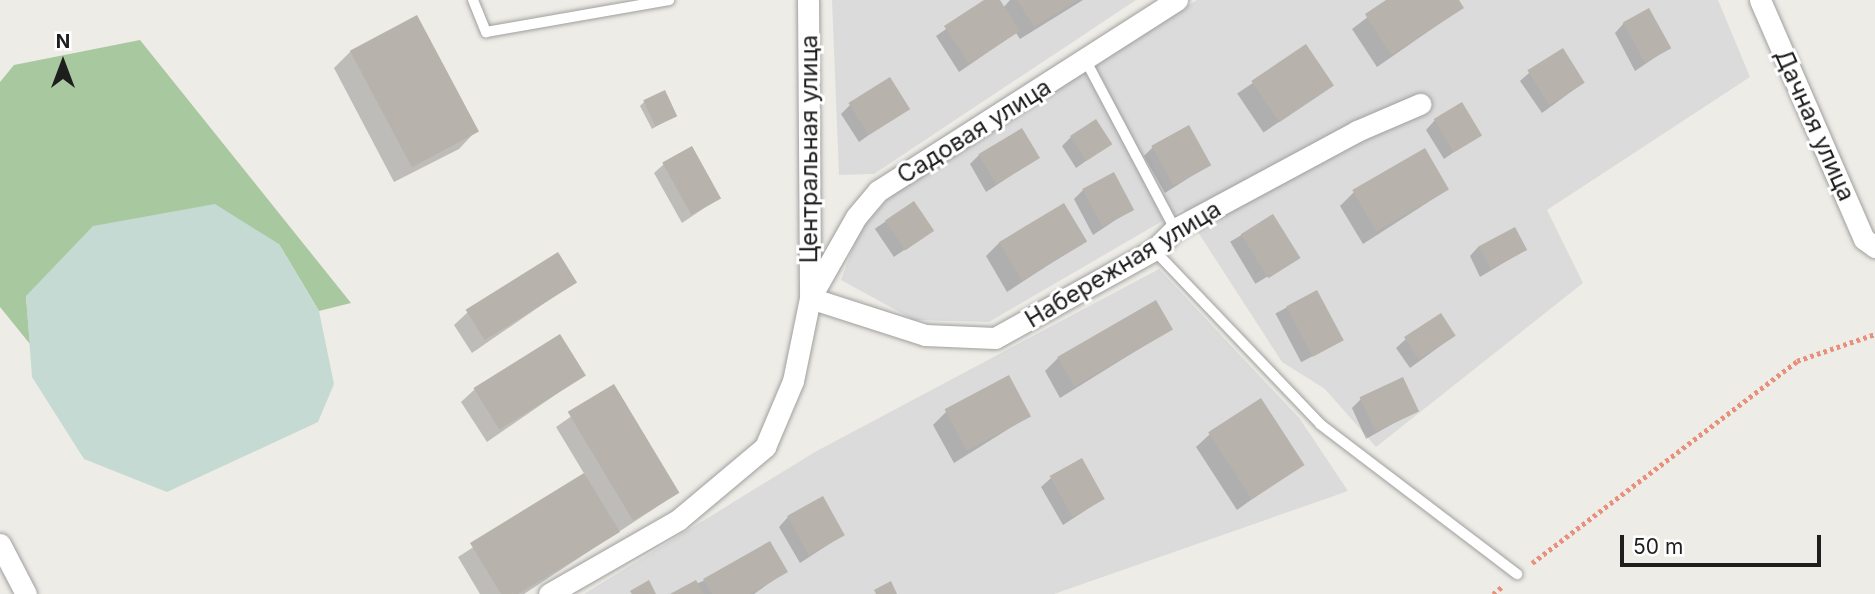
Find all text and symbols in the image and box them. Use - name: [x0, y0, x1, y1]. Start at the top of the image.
- north arrow: [28, 28, 98, 98]
- text: N: [56, 30, 70, 53]
- street label: Центральная улица: [795, 35, 823, 263]
- street label: Дачная улица: [1769, 45, 1861, 205]
- street label: Садовая улица: [892, 72, 1056, 190]
- street label: Набережная улица: [1020, 194, 1226, 334]
- scale bar: [1623, 520, 1824, 564]
- text: 50 m: [1633, 534, 1683, 559]

